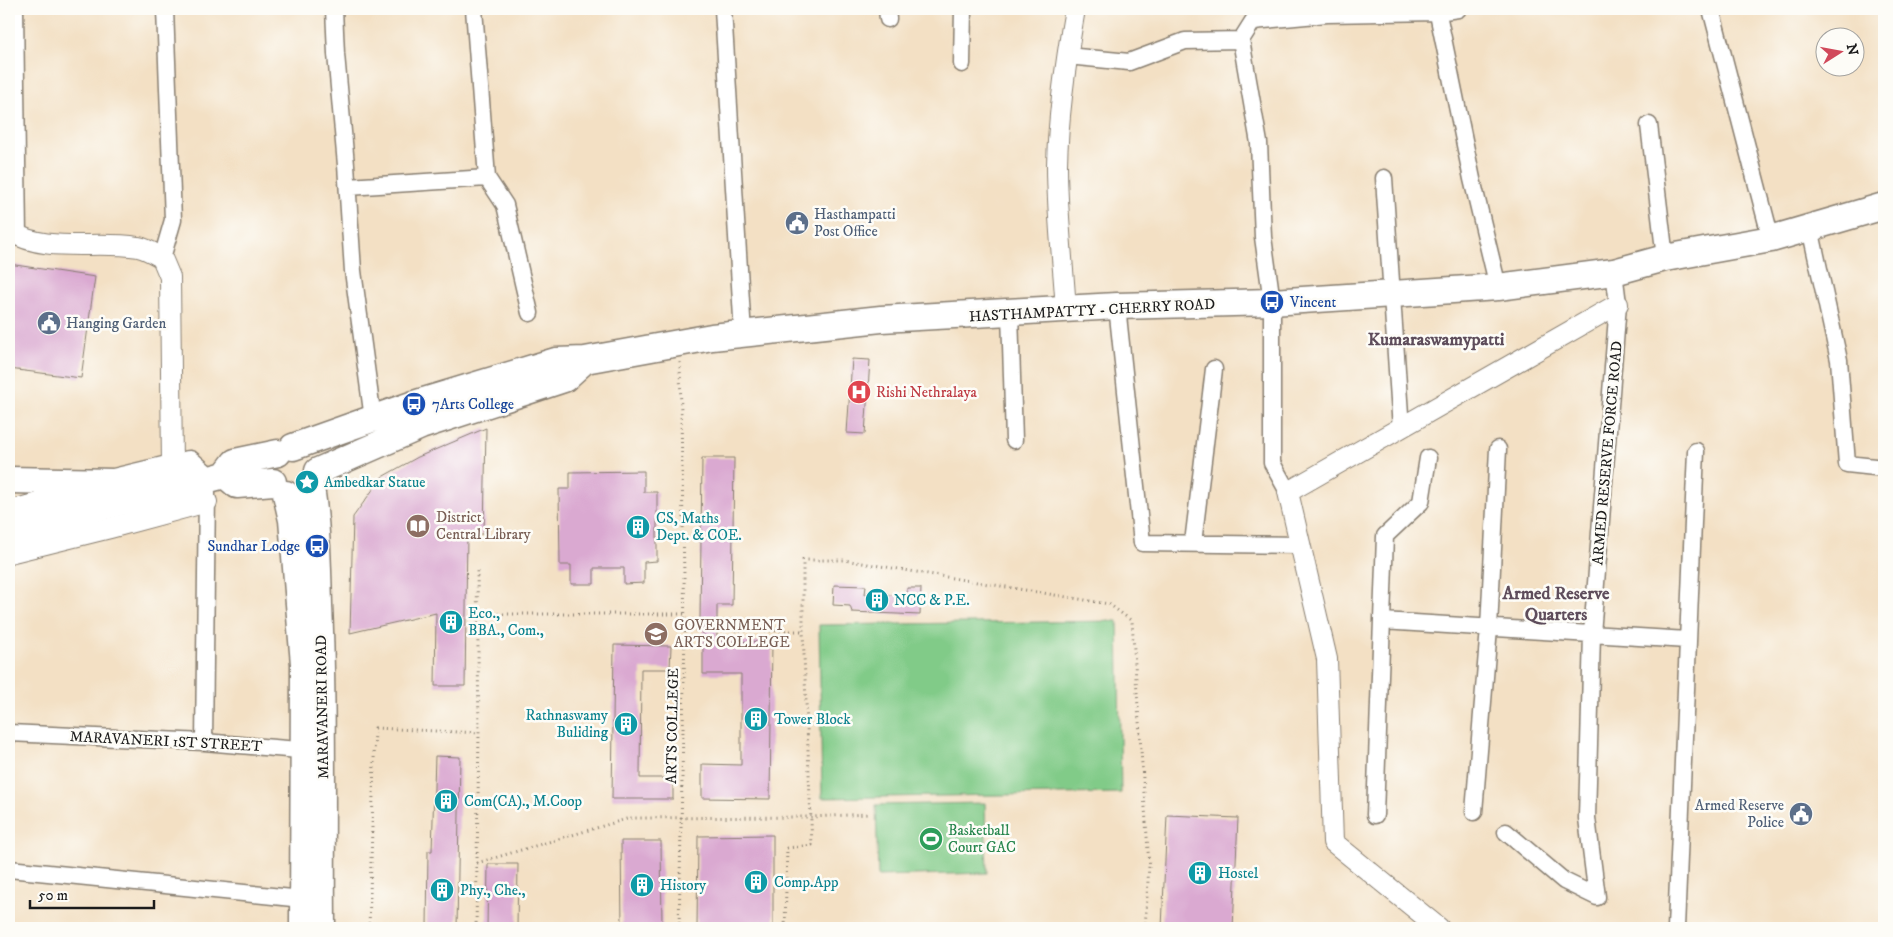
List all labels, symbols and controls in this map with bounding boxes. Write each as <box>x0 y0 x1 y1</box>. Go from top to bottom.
north arrow <box>1816 28 1866 78</box>
text: N <box>1842 42 1862 58</box>
place label: Hasthampatti Post Office <box>814 205 896 241</box>
public building icon: Hasthampatti Post Office <box>784 210 810 236</box>
bus stop icon: Vincent <box>1259 289 1285 315</box>
place label: Vincent <box>1289 293 1336 312</box>
street label: HASTHAMPATTY - CHERRY ROAD <box>968 295 1216 326</box>
public building icon: Hanging Garden <box>36 310 62 336</box>
place label: Hanging Garden <box>66 314 166 333</box>
district label: Kumaraswamypatti <box>1368 329 1505 351</box>
street label: ARMED RESERVE FORCE ROAD <box>1588 340 1627 566</box>
hospital icon: Rishi Nethralaya <box>846 379 872 405</box>
place label: Rishi Nethralaya <box>876 383 978 402</box>
bus stop icon: 7Arts College <box>401 391 427 417</box>
place label: 7Arts College <box>432 395 514 414</box>
place icon: Ambedkar Statue <box>294 469 320 495</box>
place label: Ambedkar Statue <box>324 473 425 492</box>
place label: District Central Library <box>436 508 532 544</box>
place label: CS, Maths Dept. & COE. <box>656 509 742 545</box>
library icon: District Central Library <box>405 513 431 539</box>
building icon: CS, Maths Dept. & COE. <box>625 514 651 540</box>
bus stop icon: Sundhar Lodge <box>304 533 330 559</box>
place label: Sundhar Lodge <box>207 537 300 556</box>
district label: Armed Reserve Quarters <box>1502 583 1610 626</box>
building icon: NCC & P.E. <box>864 587 890 613</box>
place label: NCC & P.E. <box>894 591 970 610</box>
place label: Eco., BBA., Com., <box>468 604 544 640</box>
building icon: Eco., BBA., Com., <box>438 609 464 635</box>
place label: GOVERNMENT ARTS COLLEGE <box>674 616 790 652</box>
school or university icon: GOVERNMENT ARTS COLLEGE <box>643 621 669 647</box>
street label: MARAVANERI ROAD <box>312 635 333 779</box>
street label: ARTS COLLEGE <box>662 668 683 784</box>
place label: Rathnaswamy Buliding <box>526 706 609 742</box>
building icon: Tower Block <box>743 706 769 732</box>
place label: Tower Block <box>774 710 851 729</box>
building icon: Rathnaswamy Buliding <box>613 711 639 737</box>
street label: MARAVANERI 1ST STREET <box>69 727 263 756</box>
building icon: Com(CA)., M.Coop <box>433 788 459 814</box>
place label: Com(CA)., M.Coop <box>464 792 583 811</box>
place label: Armed Reserve Police <box>1695 796 1784 832</box>
public building icon: Armed Reserve Police <box>1788 801 1814 827</box>
place label: Basketball Court GAC <box>948 821 1016 857</box>
sports icon: Basketball Court GAC <box>918 826 944 852</box>
building icon: Hostel <box>1187 860 1213 886</box>
place label: Hostel <box>1218 864 1259 883</box>
building icon: Comp.App <box>743 869 769 895</box>
building icon: History <box>629 872 655 898</box>
place label: Comp.App <box>774 873 839 892</box>
place label: History <box>660 876 707 895</box>
scale bar <box>30 877 154 909</box>
building icon: Phy., Che., <box>429 877 455 903</box>
place label: Phy., Che., <box>460 881 526 900</box>
text: 50 m <box>38 886 68 905</box>

